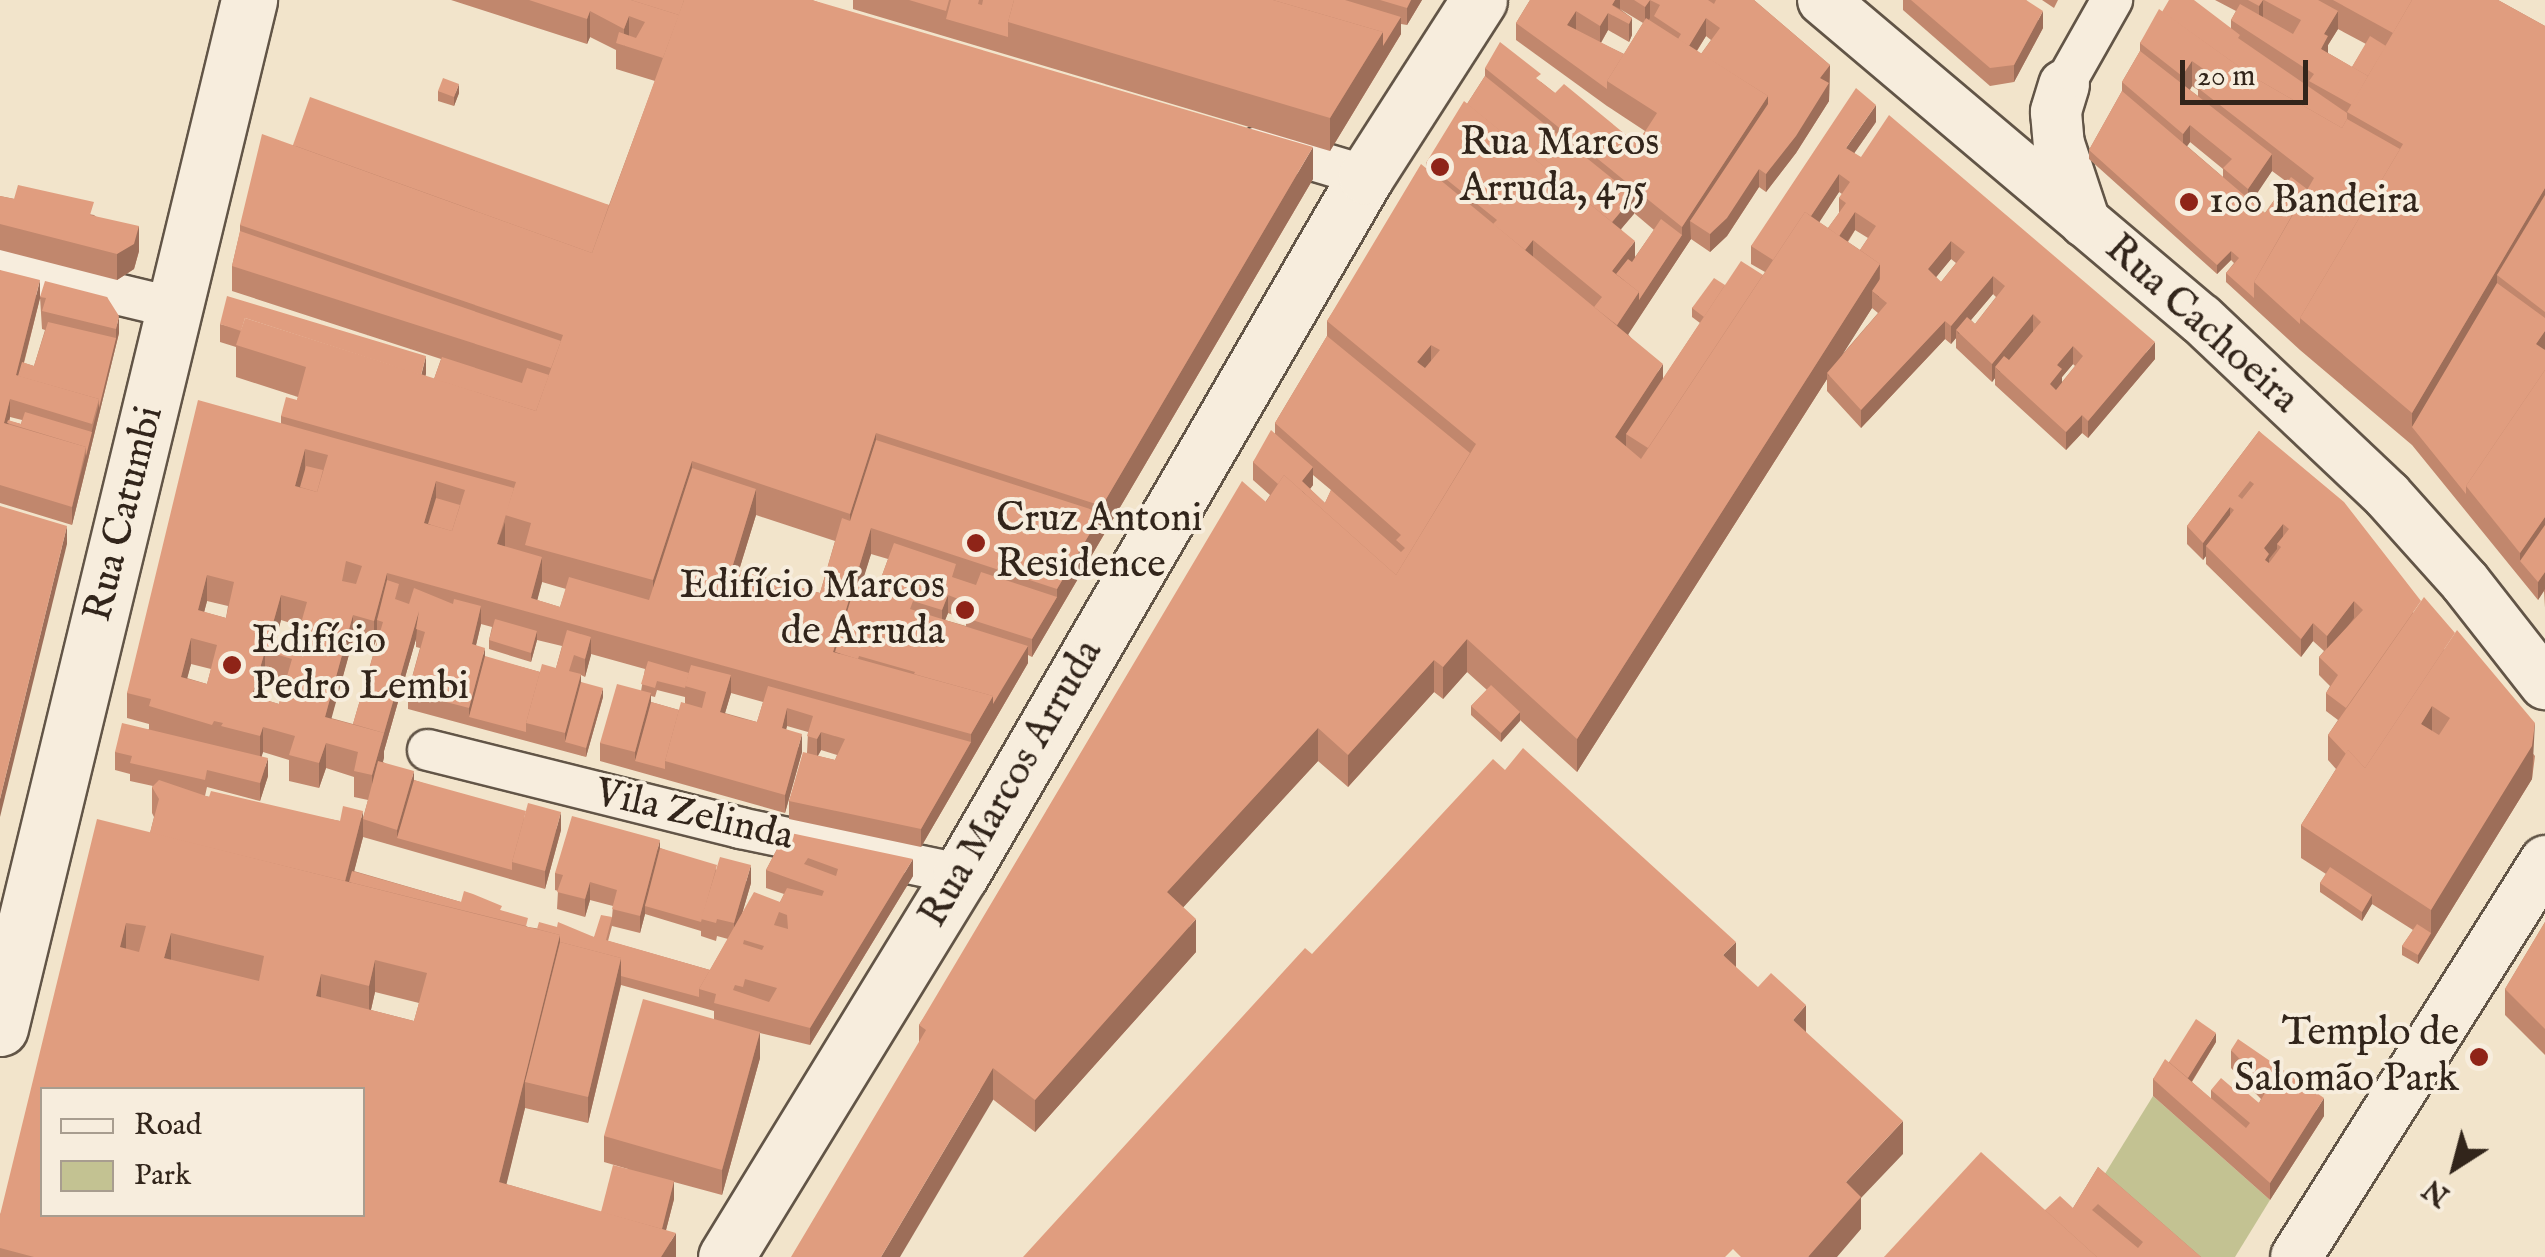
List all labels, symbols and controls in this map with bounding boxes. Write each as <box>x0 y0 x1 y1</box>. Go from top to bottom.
scale bar <box>2185 40 2312 102</box>
text: 20 m <box>2197 58 2256 96</box>
place label: Rua Marcos Arruda, 475 <box>1460 120 1659 214</box>
marker: Rua Marcos Arruda, 475 <box>1429 156 1451 178</box>
place label: 100 Bandeira <box>2209 178 2419 226</box>
marker: 100 Bandeira <box>2178 191 2200 213</box>
street label: Rua Cachoeira <box>2094 226 2308 424</box>
street label: Rua Catumbi <box>75 401 175 627</box>
place label: Cruz Antoni Residence <box>996 496 1202 590</box>
marker: Cruz Antoni Residence <box>965 532 987 554</box>
place label: Edifício Marcos de Arruda <box>680 563 945 657</box>
marker: Edifício Marcos de Arruda <box>954 599 976 621</box>
place label: Edifício Pedro Lembi <box>252 618 469 712</box>
street label: Rua Marcos Arruda <box>910 632 1114 936</box>
marker: Edifício Pedro Lembi <box>221 654 243 676</box>
street label: Vila Zelinda <box>590 770 798 862</box>
place label: Templo de Salomão Park <box>2234 1010 2459 1104</box>
marker: Templo de Salomão Park <box>2468 1046 2490 1068</box>
legend <box>40 1087 365 1217</box>
text: Road <box>134 1107 202 1145</box>
north arrow <box>2405 1117 2505 1217</box>
text: Park <box>134 1157 191 1195</box>
text: N <box>2417 1170 2457 1213</box>

